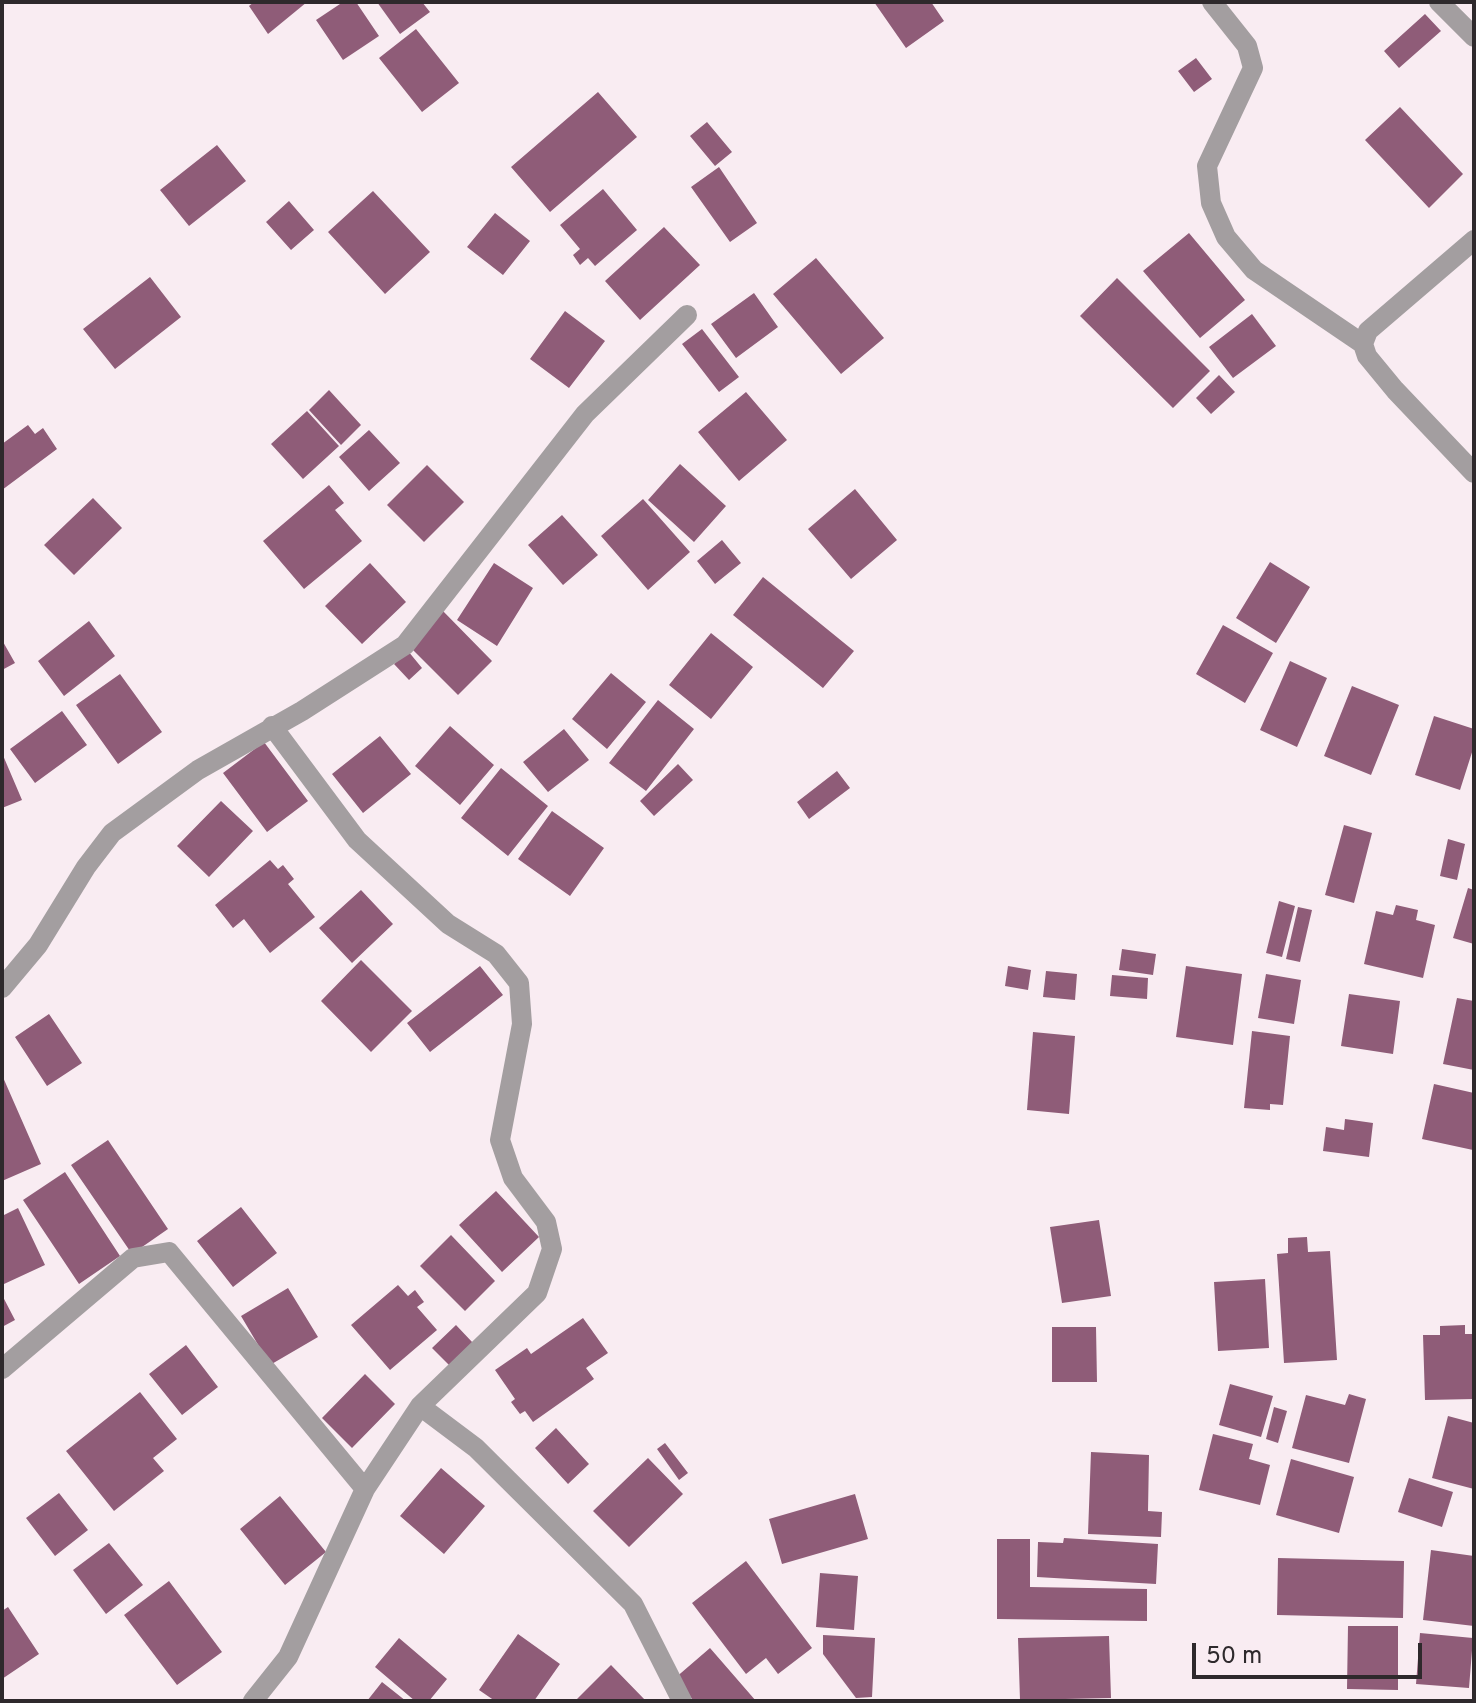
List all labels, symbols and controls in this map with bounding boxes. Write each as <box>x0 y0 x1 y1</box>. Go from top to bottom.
scale bar <box>1196 1627 1426 1677</box>
text: 50 m <box>1206 1642 1262 1672</box>

